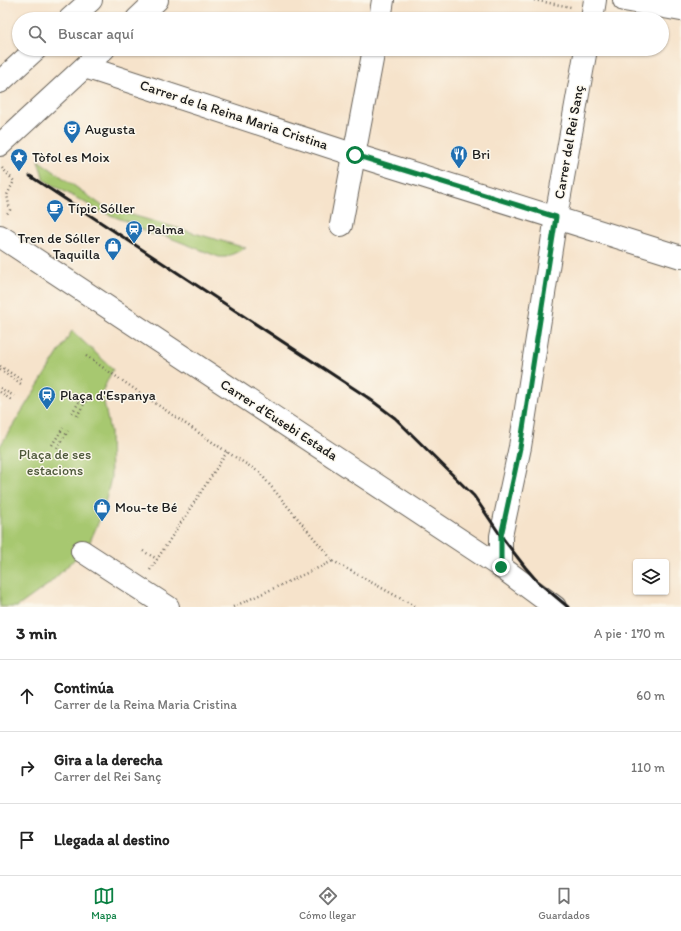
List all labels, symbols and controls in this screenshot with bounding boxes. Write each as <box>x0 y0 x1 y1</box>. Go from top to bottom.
search box <box>12 12 669 56</box>
icon: search <box>26 23 48 45</box>
text: Buscar aquí <box>58 25 134 43</box>
street label: Carrer de la Reina Maria Cristina <box>138 76 331 154</box>
street label: Carrer del Rei Sanç <box>551 83 587 200</box>
theatre icon: Augusta <box>62 119 82 144</box>
place label: Augusta <box>85 121 136 138</box>
restaurant icon: Bri <box>449 144 469 169</box>
route start <box>346 146 364 164</box>
place label: Bri <box>472 146 490 163</box>
place icon: Tòfol es Moix <box>9 147 29 172</box>
place label: Tòfol es Moix <box>32 149 110 166</box>
cafe icon: Típic Sóller <box>45 198 65 223</box>
place label: Típic Sóller <box>68 200 136 217</box>
station icon: Palma <box>124 219 144 244</box>
place label: Palma <box>147 221 184 238</box>
place label: Tren de Sóller Taquilla <box>18 230 101 263</box>
shop icon: Tren de Sóller Taquilla <box>103 236 123 261</box>
street label: Carrer d'Eusebi Estada <box>217 376 342 465</box>
station icon: Plaça d'Espanya <box>37 385 57 410</box>
place label: Plaça d'Espanya <box>60 387 156 404</box>
park label: Plaça de ses estacions <box>19 446 91 479</box>
shop icon: Mou-te Bé <box>92 497 112 522</box>
place label: Mou-te Bé <box>115 499 178 516</box>
route end <box>492 558 510 576</box>
map controls <box>633 559 669 595</box>
button: layers <box>633 559 669 595</box>
text: 3 min <box>16 623 57 643</box>
text: A pie · 170 m <box>594 626 665 641</box>
text: Continúa <box>54 679 114 697</box>
icon: ahead <box>16 685 38 707</box>
text: 60 m <box>636 688 665 703</box>
text: Carrer de la Reina Maria Cristina <box>54 697 237 712</box>
text: Gira a la derecha <box>54 751 163 769</box>
icon: right <box>16 757 38 779</box>
text: 110 m <box>631 760 665 775</box>
text: Carrer del Rei Sanç <box>54 769 161 784</box>
icon: arrive <box>16 829 38 851</box>
text: Llegada al destino <box>54 831 170 849</box>
tab: Mapa <box>91 885 117 922</box>
tab: Cómo llegar <box>299 885 356 922</box>
tab: Guardados <box>538 885 590 922</box>

